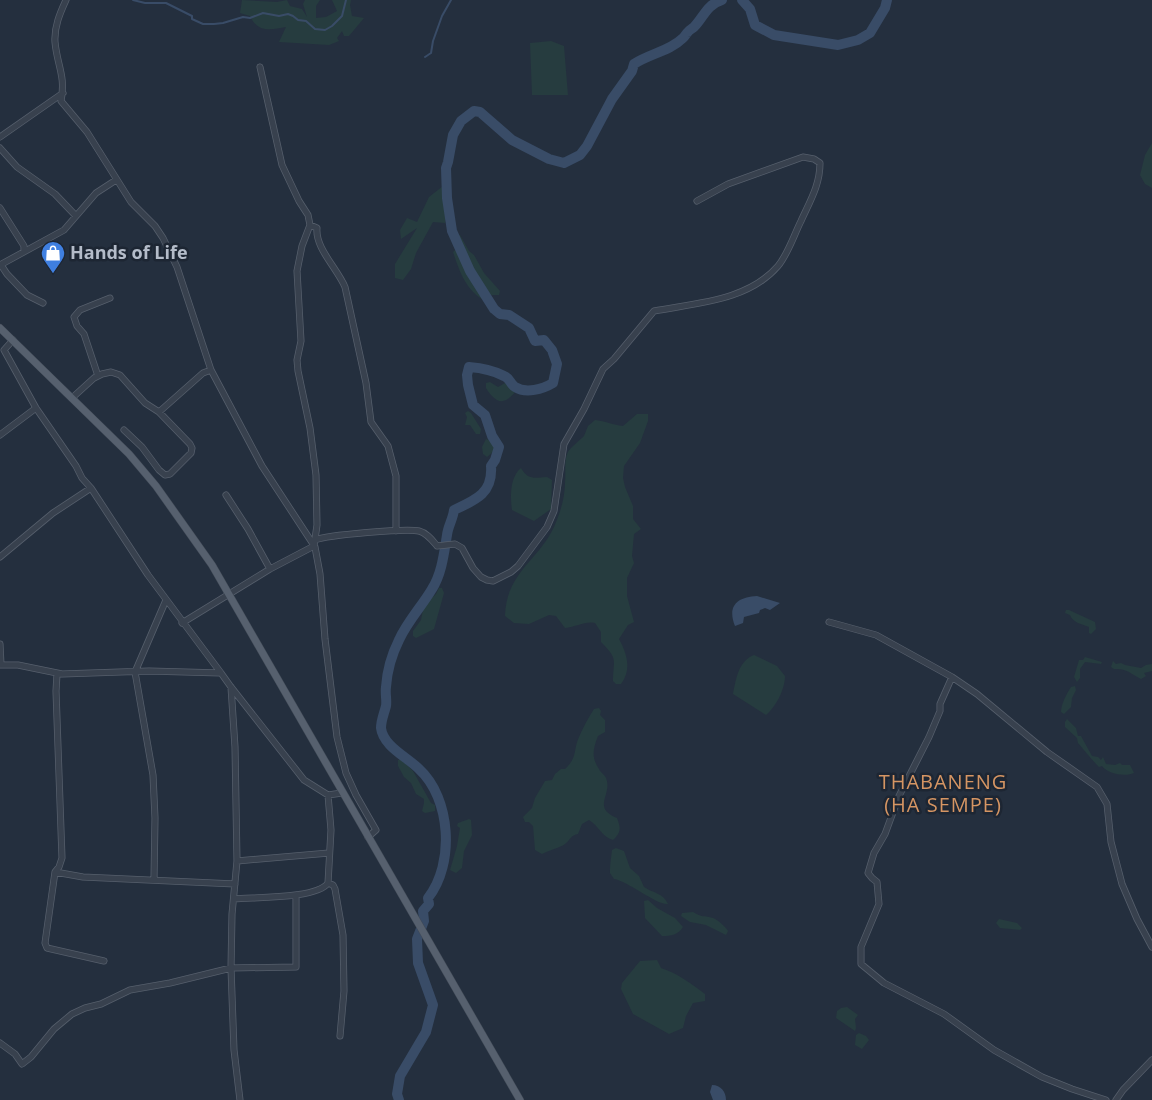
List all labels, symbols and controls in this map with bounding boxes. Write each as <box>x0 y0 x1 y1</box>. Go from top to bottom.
shop icon: Hands of Life <box>40 240 66 274</box>
place label: Hands of Life <box>70 240 188 264</box>
district label: THABANENG (HA SEMPE) <box>879 768 1007 818</box>

